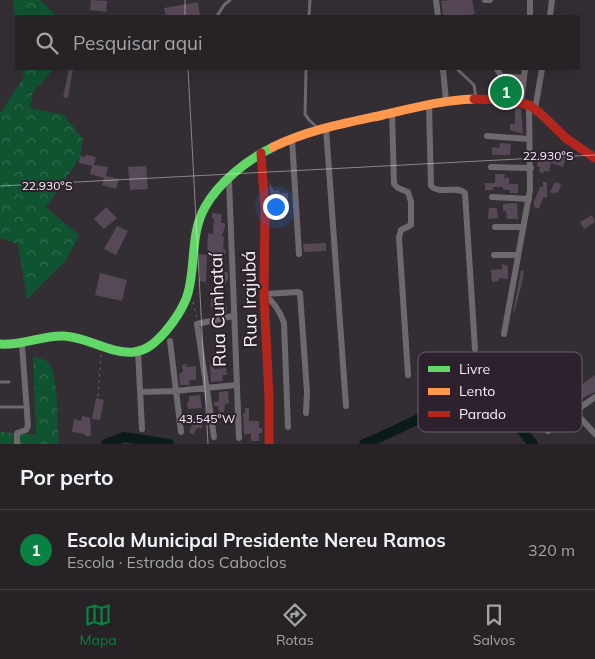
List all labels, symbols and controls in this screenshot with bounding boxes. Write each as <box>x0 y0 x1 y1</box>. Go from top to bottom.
search box <box>15 15 580 70</box>
icon: search <box>33 29 61 57</box>
text: Pesquisar aqui <box>73 31 203 55</box>
pin: 1 <box>490 73 522 111</box>
text: 22.930°S <box>523 148 573 163</box>
text: 22.930°S <box>22 178 72 193</box>
your location <box>263 194 289 220</box>
street label: Rua Cunhataí <box>204 251 231 367</box>
street label: Rua Irajubá <box>237 251 262 347</box>
legend <box>418 352 582 432</box>
text: Livre <box>459 360 490 378</box>
text: Lento <box>459 382 495 400</box>
text: Parado <box>459 405 506 423</box>
text: 43.545°W <box>179 411 235 426</box>
text: Por perto <box>20 464 114 490</box>
text: Escola Municipal Presidente Nereu Ramos <box>67 528 446 552</box>
text: 1 <box>31 540 41 560</box>
text: 320 m <box>528 540 575 560</box>
text: Escola · Estrada dos Caboclos <box>67 552 287 572</box>
tab: Mapa <box>80 601 117 649</box>
tab: Rotas <box>276 601 314 649</box>
tab: Salvos <box>473 601 515 649</box>

